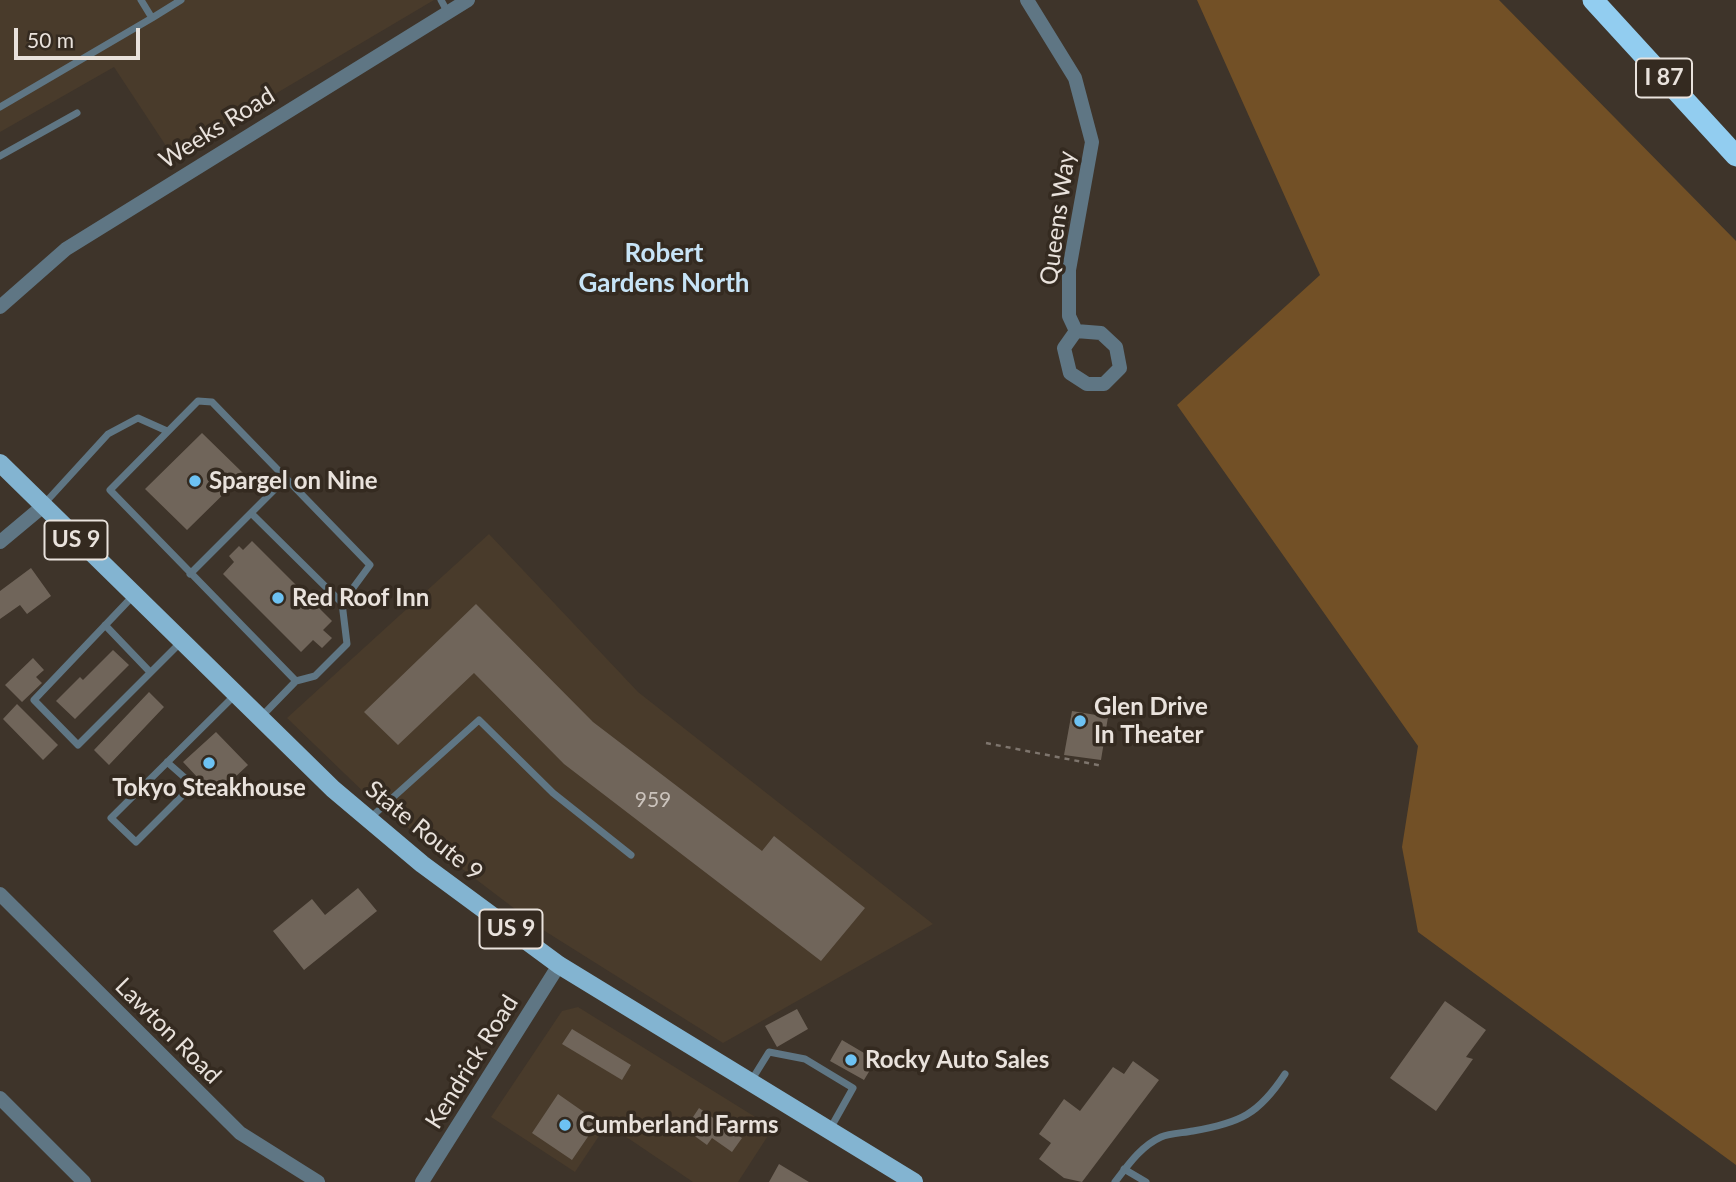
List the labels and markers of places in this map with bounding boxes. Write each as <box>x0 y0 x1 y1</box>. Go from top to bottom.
place label: Spargel on Nine <box>209 467 378 495</box>
marker: Spargel on Nine <box>187 473 203 489</box>
place label: Red Roof Inn <box>292 584 429 612</box>
marker: Red Roof Inn <box>270 590 286 606</box>
place label: Glen Drive In Theater <box>1094 693 1208 749</box>
marker: Glen Drive In Theater <box>1072 713 1088 729</box>
marker: Tokyo Steakhouse <box>201 755 217 771</box>
place label: Tokyo Steakhouse <box>112 774 306 802</box>
place label: Rocky Auto Sales <box>865 1046 1049 1074</box>
marker: Rocky Auto Sales <box>843 1052 859 1068</box>
place label: Cumberland Farms <box>579 1111 779 1139</box>
marker: Cumberland Farms <box>557 1117 573 1133</box>

